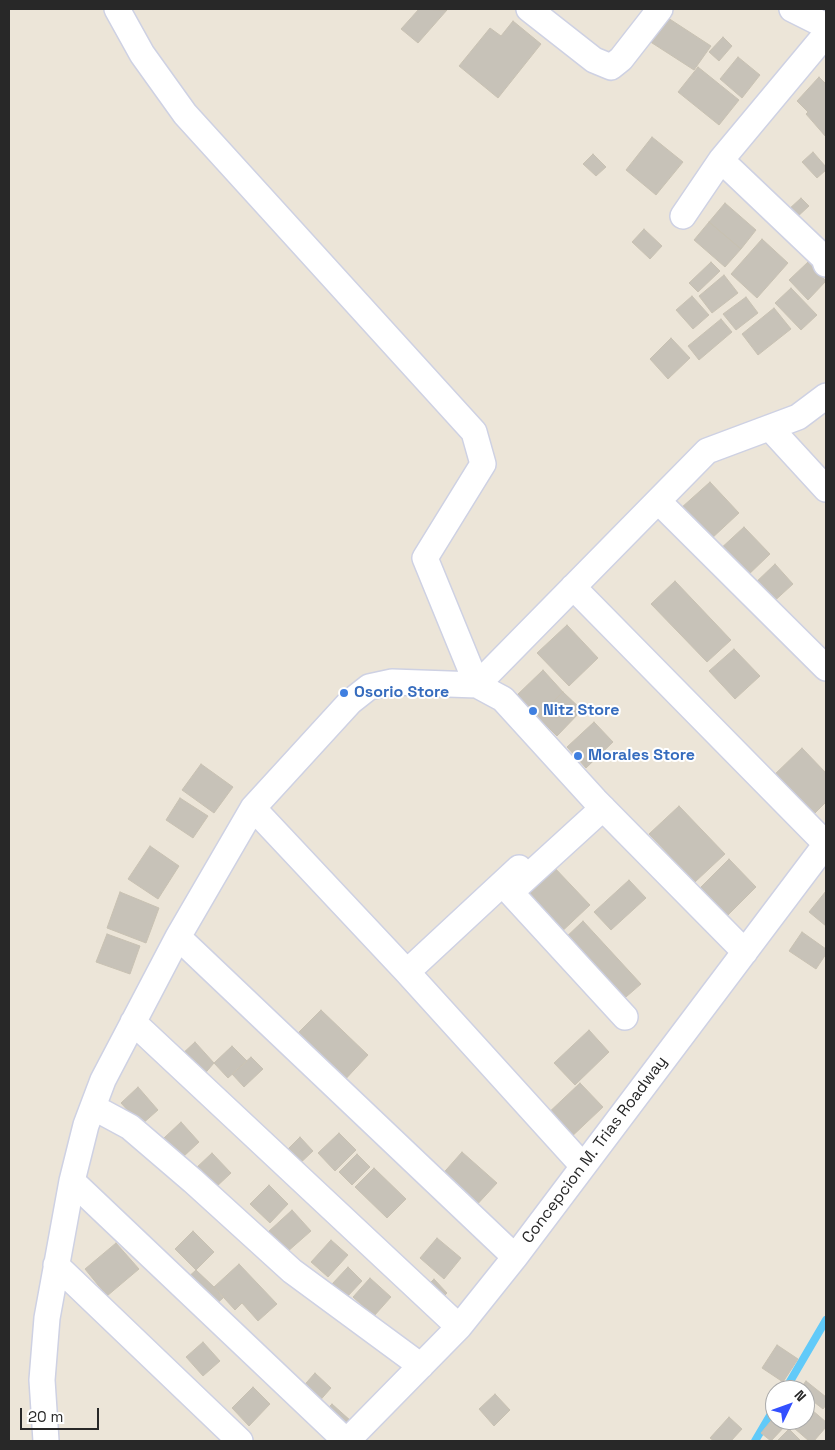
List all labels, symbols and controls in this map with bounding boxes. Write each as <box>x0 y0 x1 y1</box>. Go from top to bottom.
place label: Osorio Store <box>354 683 449 703</box>
marker: Osorio Store <box>338 687 350 699</box>
place label: Nitz Store <box>543 701 619 721</box>
marker: Nitz Store <box>527 705 539 717</box>
place label: Morales Store <box>588 746 695 766</box>
marker: Morales Store <box>572 750 584 762</box>
street label: Concepcion M. Trias Roadway <box>518 1053 672 1247</box>
north arrow <box>765 1380 815 1430</box>
text: N <box>791 1386 810 1405</box>
scale bar <box>22 1398 101 1430</box>
text: 20 m <box>28 1407 63 1426</box>

